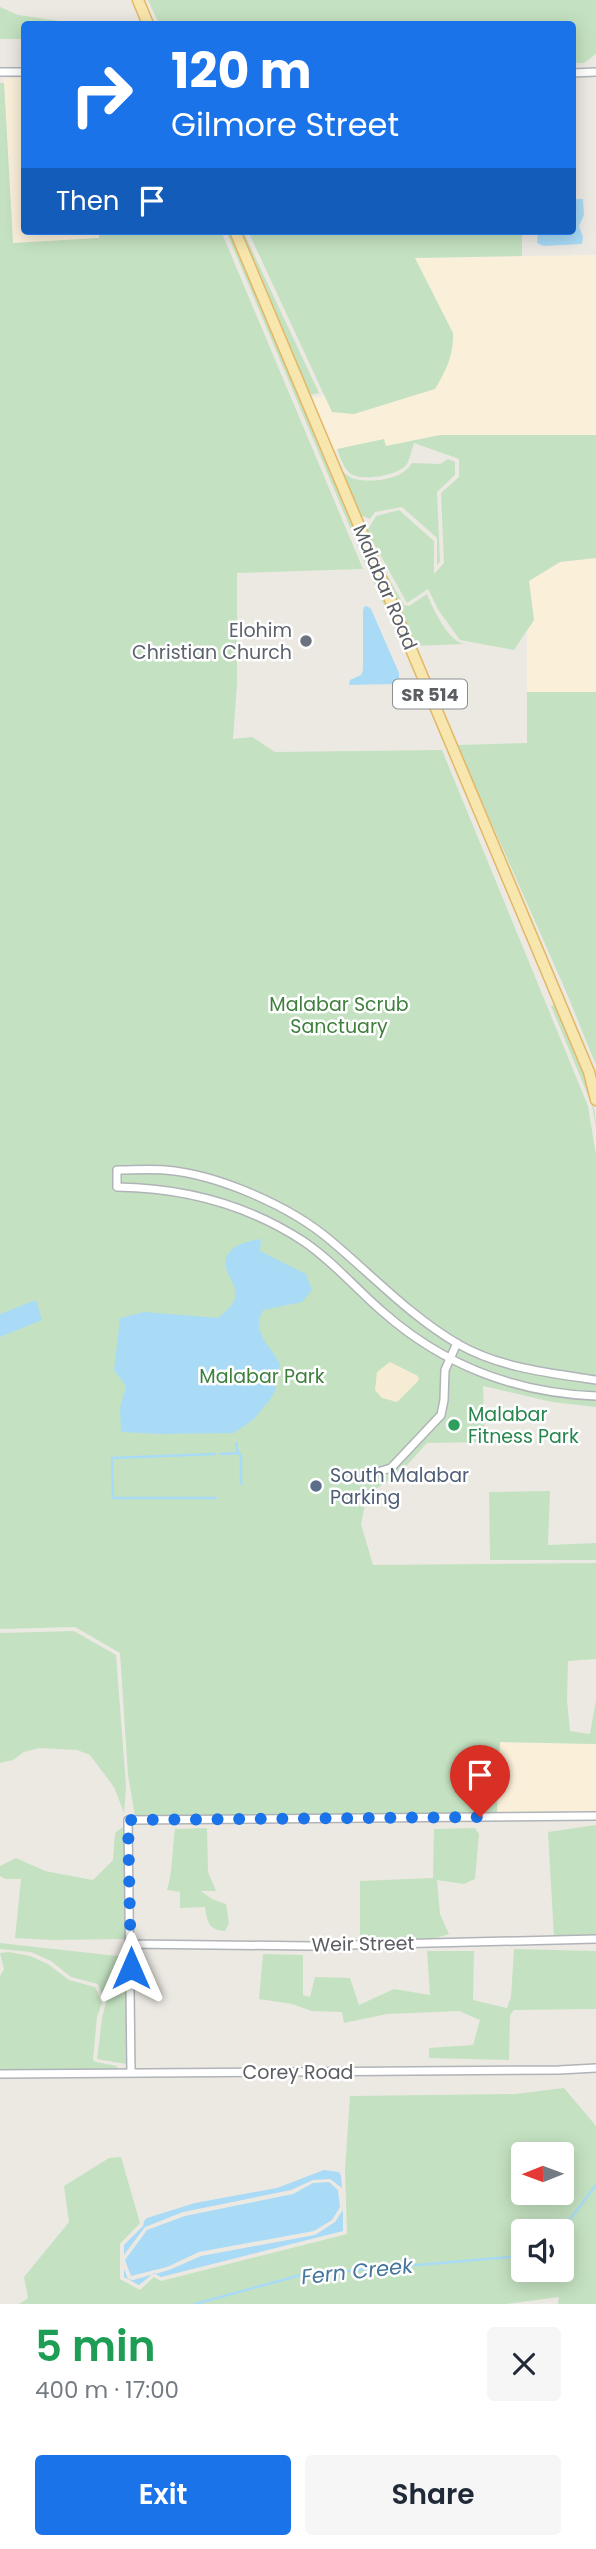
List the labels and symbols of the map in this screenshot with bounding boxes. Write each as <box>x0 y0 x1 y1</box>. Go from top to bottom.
street label: Malabar Road <box>346 520 424 654</box>
place label: Elohim Christian Church <box>132 617 292 666</box>
marker: Elohim Christian Church <box>298 633 314 649</box>
road number: SR 514 <box>393 680 467 708</box>
park label: Malabar Scrub Sanctuary <box>269 991 409 1040</box>
park label: Malabar Park <box>199 1363 325 1390</box>
place label: Malabar Fitness Park <box>468 1401 579 1450</box>
marker: Malabar Fitness Park <box>446 1417 462 1433</box>
place label: South Malabar Parking <box>330 1462 469 1511</box>
marker: South Malabar Parking <box>308 1478 324 1494</box>
pin <box>450 1745 510 1817</box>
street label: Weir Street <box>311 1930 415 1958</box>
position arrow <box>94 1931 168 2005</box>
street label: Corey Road <box>243 2059 353 2086</box>
north arrow <box>511 2142 574 2205</box>
water label: Fern Creek <box>300 2251 415 2291</box>

